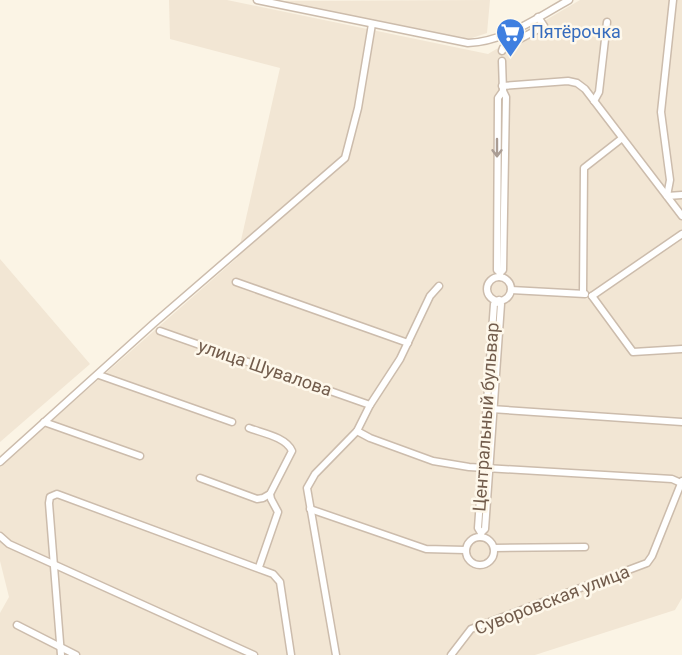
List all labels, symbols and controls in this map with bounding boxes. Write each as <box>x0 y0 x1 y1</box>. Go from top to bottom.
supermarket icon: Пятёрочка <box>494 16 526 58</box>
place label: Пятёрочка <box>531 21 621 42</box>
one-way arrow <box>491 138 503 158</box>
street label: Центральный бульвар <box>468 322 503 512</box>
street label: улица Шувалова <box>195 335 335 400</box>
street label: Суворовская улица <box>471 560 632 639</box>

